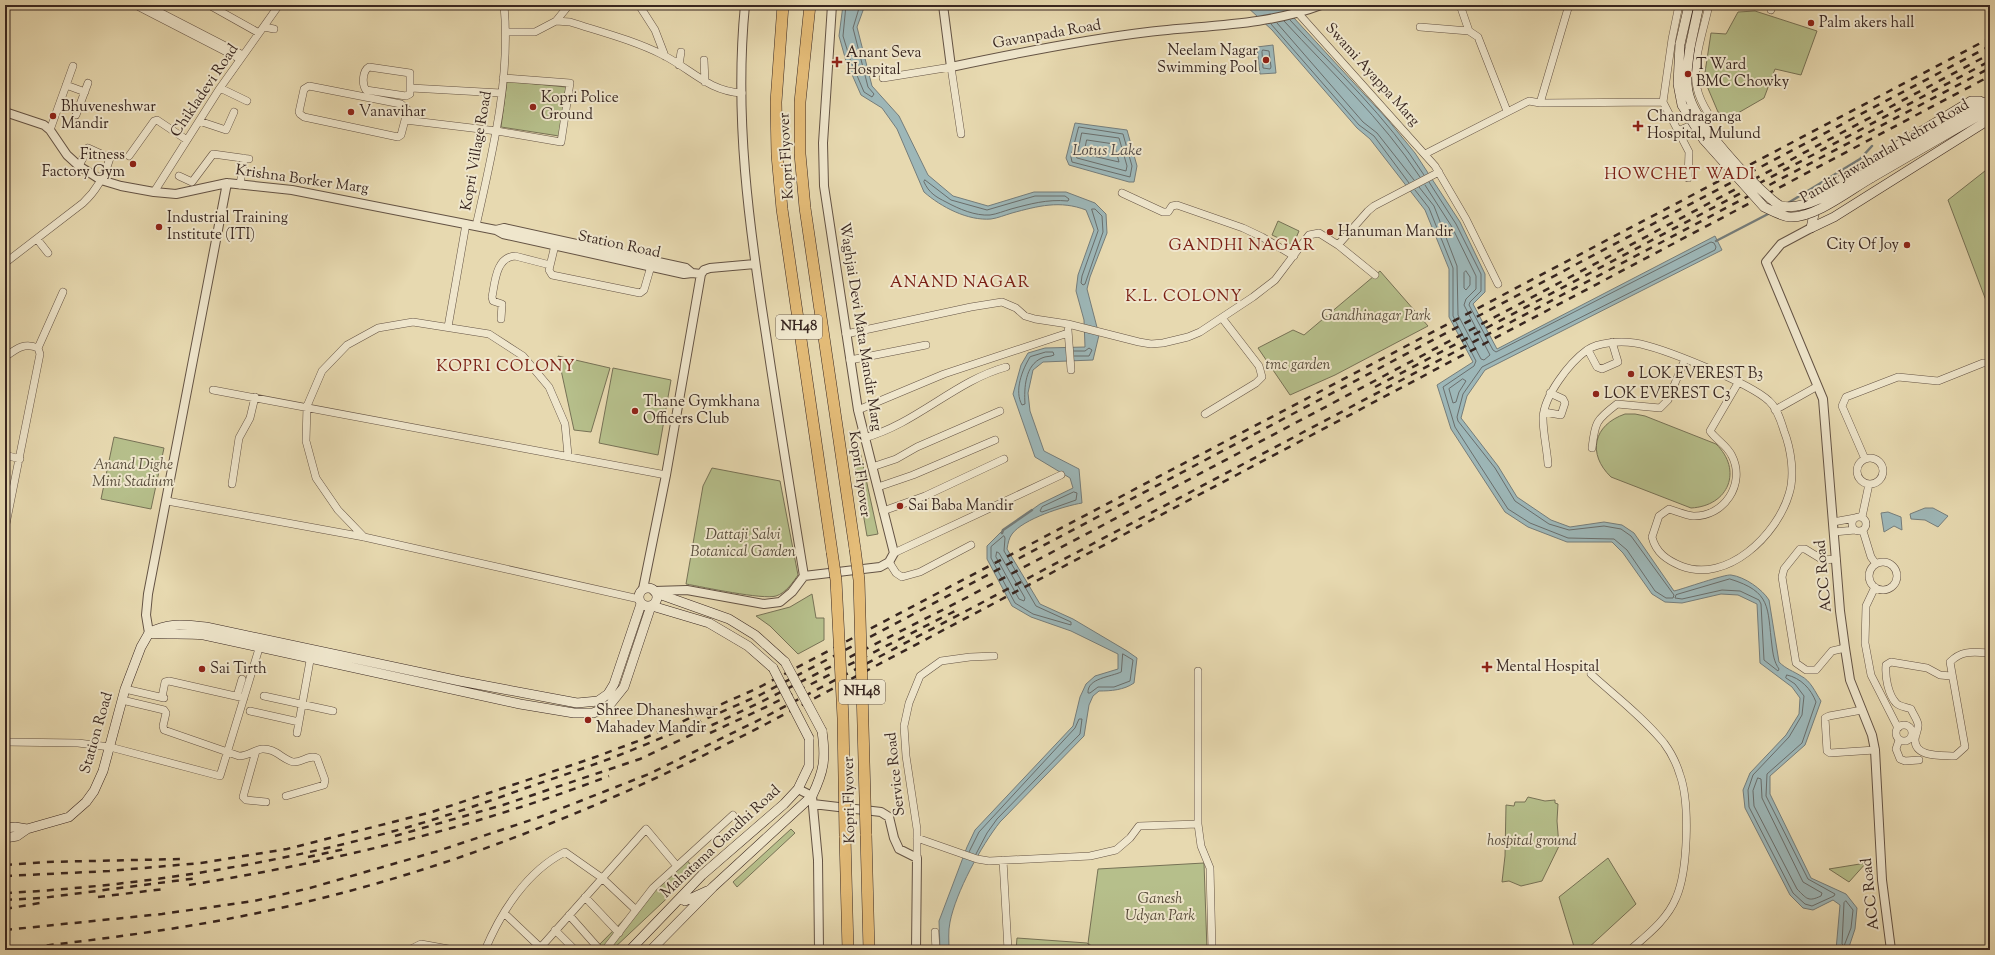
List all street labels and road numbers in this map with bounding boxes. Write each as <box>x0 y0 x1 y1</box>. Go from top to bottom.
street label: Gavanpada Road <box>991 15 1103 55</box>
street label: Swami Ayappa Marg <box>1320 19 1424 131</box>
street label: Chikladevi Road <box>166 40 244 142</box>
street label: Kopri Village Road <box>456 89 498 213</box>
street label: Pandit Jawaharlal Nehru Road <box>1797 95 1974 209</box>
street label: Kopri Flyover <box>774 112 800 200</box>
street label: Krishna Borker Marg <box>234 160 370 200</box>
street label: Waghjai Devi Mata Mandir Marg <box>833 221 887 433</box>
street label: Station Road <box>576 226 663 264</box>
road number: NH48 <box>776 315 822 339</box>
street label: Kopri Flyover <box>843 429 876 519</box>
street label: ACC Road <box>1810 538 1838 613</box>
road number: NH48 <box>839 680 885 704</box>
street label: Station Road <box>75 689 119 776</box>
street label: Service Road <box>881 730 911 817</box>
street label: Kopri Flyover <box>839 756 861 844</box>
street label: Mahatama Gandhi Road <box>656 780 786 903</box>
street label: ACC Road <box>1857 856 1885 931</box>

